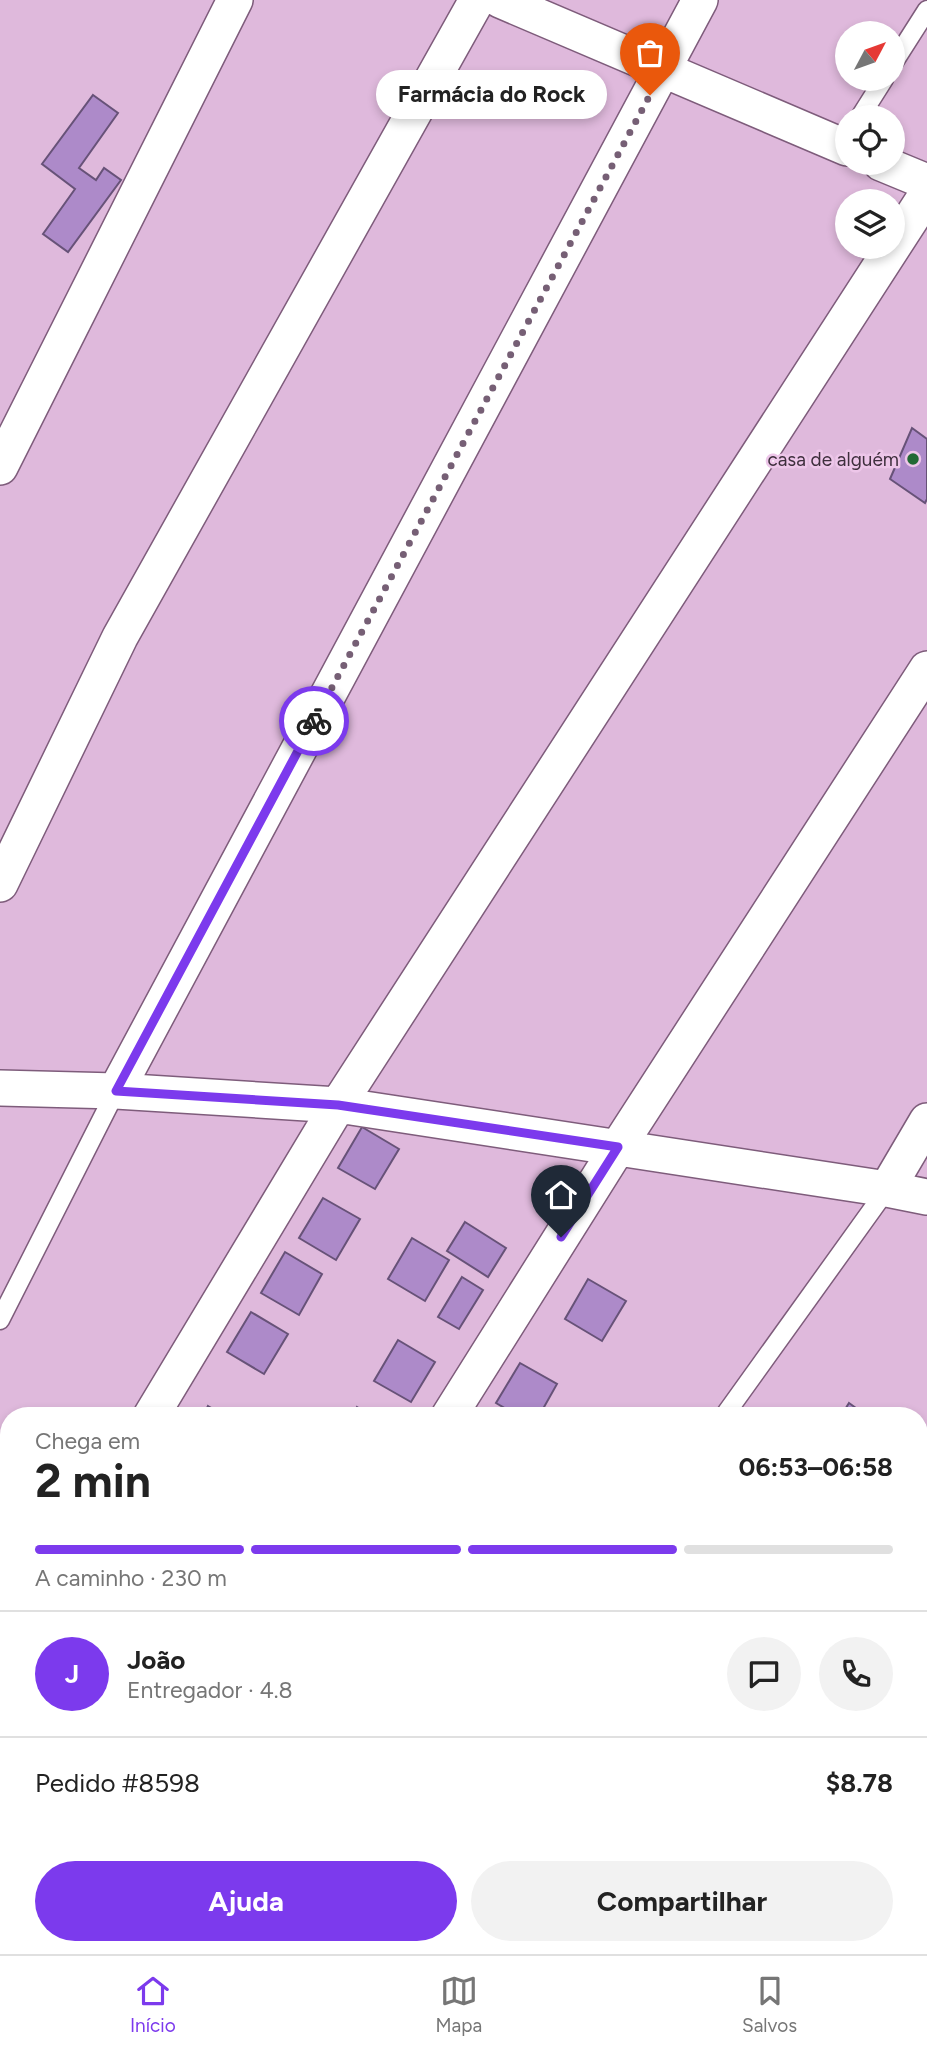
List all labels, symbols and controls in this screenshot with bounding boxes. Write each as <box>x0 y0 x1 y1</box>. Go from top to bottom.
north arrow <box>835 21 905 91</box>
map controls <box>835 21 905 259</box>
pin <box>620 23 680 95</box>
icon: bag <box>631 34 669 72</box>
callout: Farmácia do Rock <box>377 70 608 119</box>
text: Farmácia do Rock <box>398 80 585 108</box>
button: locate <box>835 105 905 175</box>
button: layers <box>835 189 905 259</box>
place label: casa de alguém <box>767 448 899 471</box>
marker: casa de alguém <box>905 451 921 467</box>
courier <box>279 686 349 756</box>
icon: bike <box>295 702 333 740</box>
pin <box>531 1165 591 1237</box>
icon: home <box>542 1176 580 1214</box>
text: Chega em <box>35 1427 140 1455</box>
text: 06:53–06:58 <box>739 1451 893 1483</box>
text: 2 min <box>35 1453 151 1509</box>
text: A caminho · 230 m <box>35 1564 227 1592</box>
button: chat <box>727 1637 801 1711</box>
button: phone <box>819 1637 893 1711</box>
text: João <box>127 1644 185 1676</box>
text: J <box>65 1658 79 1690</box>
text: Entregador · 4.8 <box>127 1676 293 1704</box>
text: Pedido #8598 <box>35 1767 200 1799</box>
text: $8.78 <box>826 1767 893 1799</box>
button: Ajuda <box>35 1861 457 1941</box>
button: Compartilhar <box>471 1861 893 1941</box>
tab: Início <box>130 1972 176 2037</box>
tab: Mapa <box>436 1972 482 2037</box>
tab: Salvos <box>742 1972 797 2037</box>

